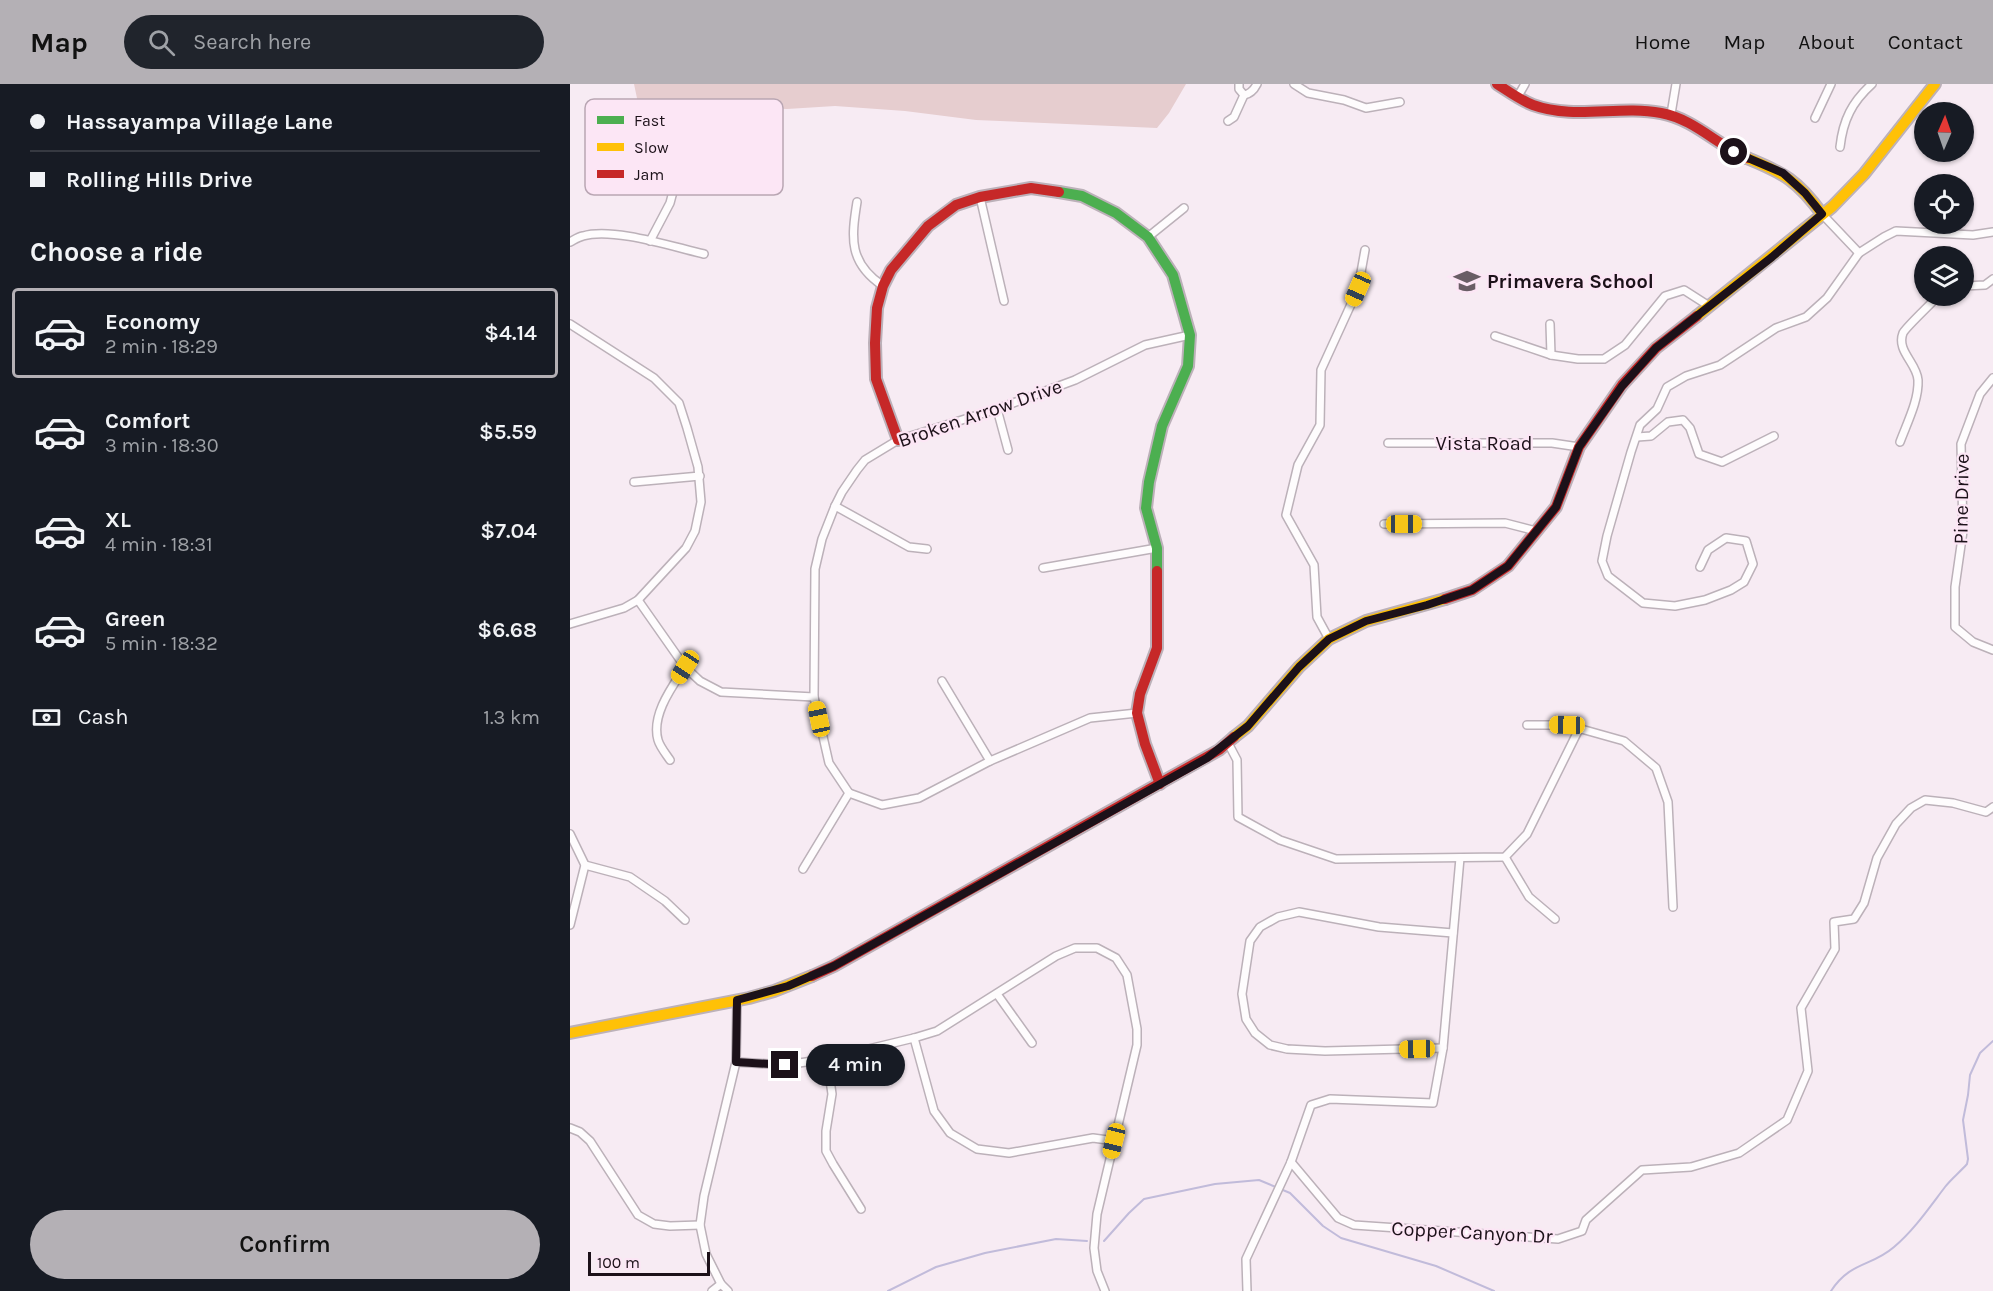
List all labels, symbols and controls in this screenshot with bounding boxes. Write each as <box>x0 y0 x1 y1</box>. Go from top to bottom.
search box <box>124 15 544 69</box>
text: Map <box>30 26 88 59</box>
icon: search <box>145 26 178 59</box>
text: Search here <box>193 29 311 55</box>
text: Home <box>1635 30 1691 54</box>
text: Map <box>1724 30 1765 54</box>
text: About <box>1798 30 1855 54</box>
text: Contact <box>1888 30 1963 54</box>
legend <box>585 99 783 195</box>
north arrow <box>1914 102 1974 162</box>
map controls <box>1914 102 1974 306</box>
text: Hassayampa Village Lane <box>66 109 333 135</box>
text: Fast <box>634 111 665 130</box>
text: Slow <box>634 138 669 157</box>
route start <box>1720 138 1747 165</box>
text: Jam <box>634 165 664 184</box>
text: Rolling Hills Drive <box>66 167 253 193</box>
button: locate <box>1914 174 1974 234</box>
text: Choose a ride <box>30 236 203 268</box>
button: layers <box>1914 246 1974 306</box>
school or university icon: Primavera School <box>1452 266 1482 296</box>
car <box>1342 269 1374 309</box>
place label: Primavera School <box>1487 270 1654 293</box>
icon: car <box>33 306 87 360</box>
text: Economy <box>105 309 200 335</box>
text: $4.14 <box>484 320 537 346</box>
text: 2 min · 18:29 <box>105 335 218 358</box>
street label: Broken Arrow Drive <box>895 375 1065 452</box>
icon: car <box>33 405 87 459</box>
text: Comfort <box>105 408 190 434</box>
text: $5.59 <box>479 419 537 445</box>
street label: Vista Road <box>1435 432 1533 455</box>
text: 3 min · 18:30 <box>105 434 219 457</box>
street label: Pine Drive <box>1949 453 1974 545</box>
icon: car <box>33 504 87 558</box>
text: XL <box>105 507 131 533</box>
car <box>1386 515 1422 533</box>
text: $7.04 <box>480 518 537 544</box>
text: 4 min · 18:31 <box>105 533 213 556</box>
icon: car <box>33 603 87 657</box>
text: Green <box>105 606 166 632</box>
text: $6.68 <box>477 617 537 643</box>
text: 5 min · 18:32 <box>105 632 218 655</box>
car <box>668 647 702 687</box>
car <box>806 700 832 738</box>
icon: cash <box>30 701 63 734</box>
text: Cash <box>78 704 128 730</box>
text: 1.3 km <box>483 706 540 729</box>
car <box>1549 716 1585 734</box>
car <box>1399 1040 1435 1058</box>
callout: 4 min <box>806 1044 905 1086</box>
route end <box>771 1051 798 1078</box>
text: 4 min <box>828 1053 883 1076</box>
car <box>1101 1121 1127 1161</box>
button: Confirm <box>30 1210 540 1279</box>
street label: Copper Canyon Dr <box>1391 1217 1554 1248</box>
scale bar <box>588 1249 710 1276</box>
text: 100 m <box>597 1253 640 1272</box>

